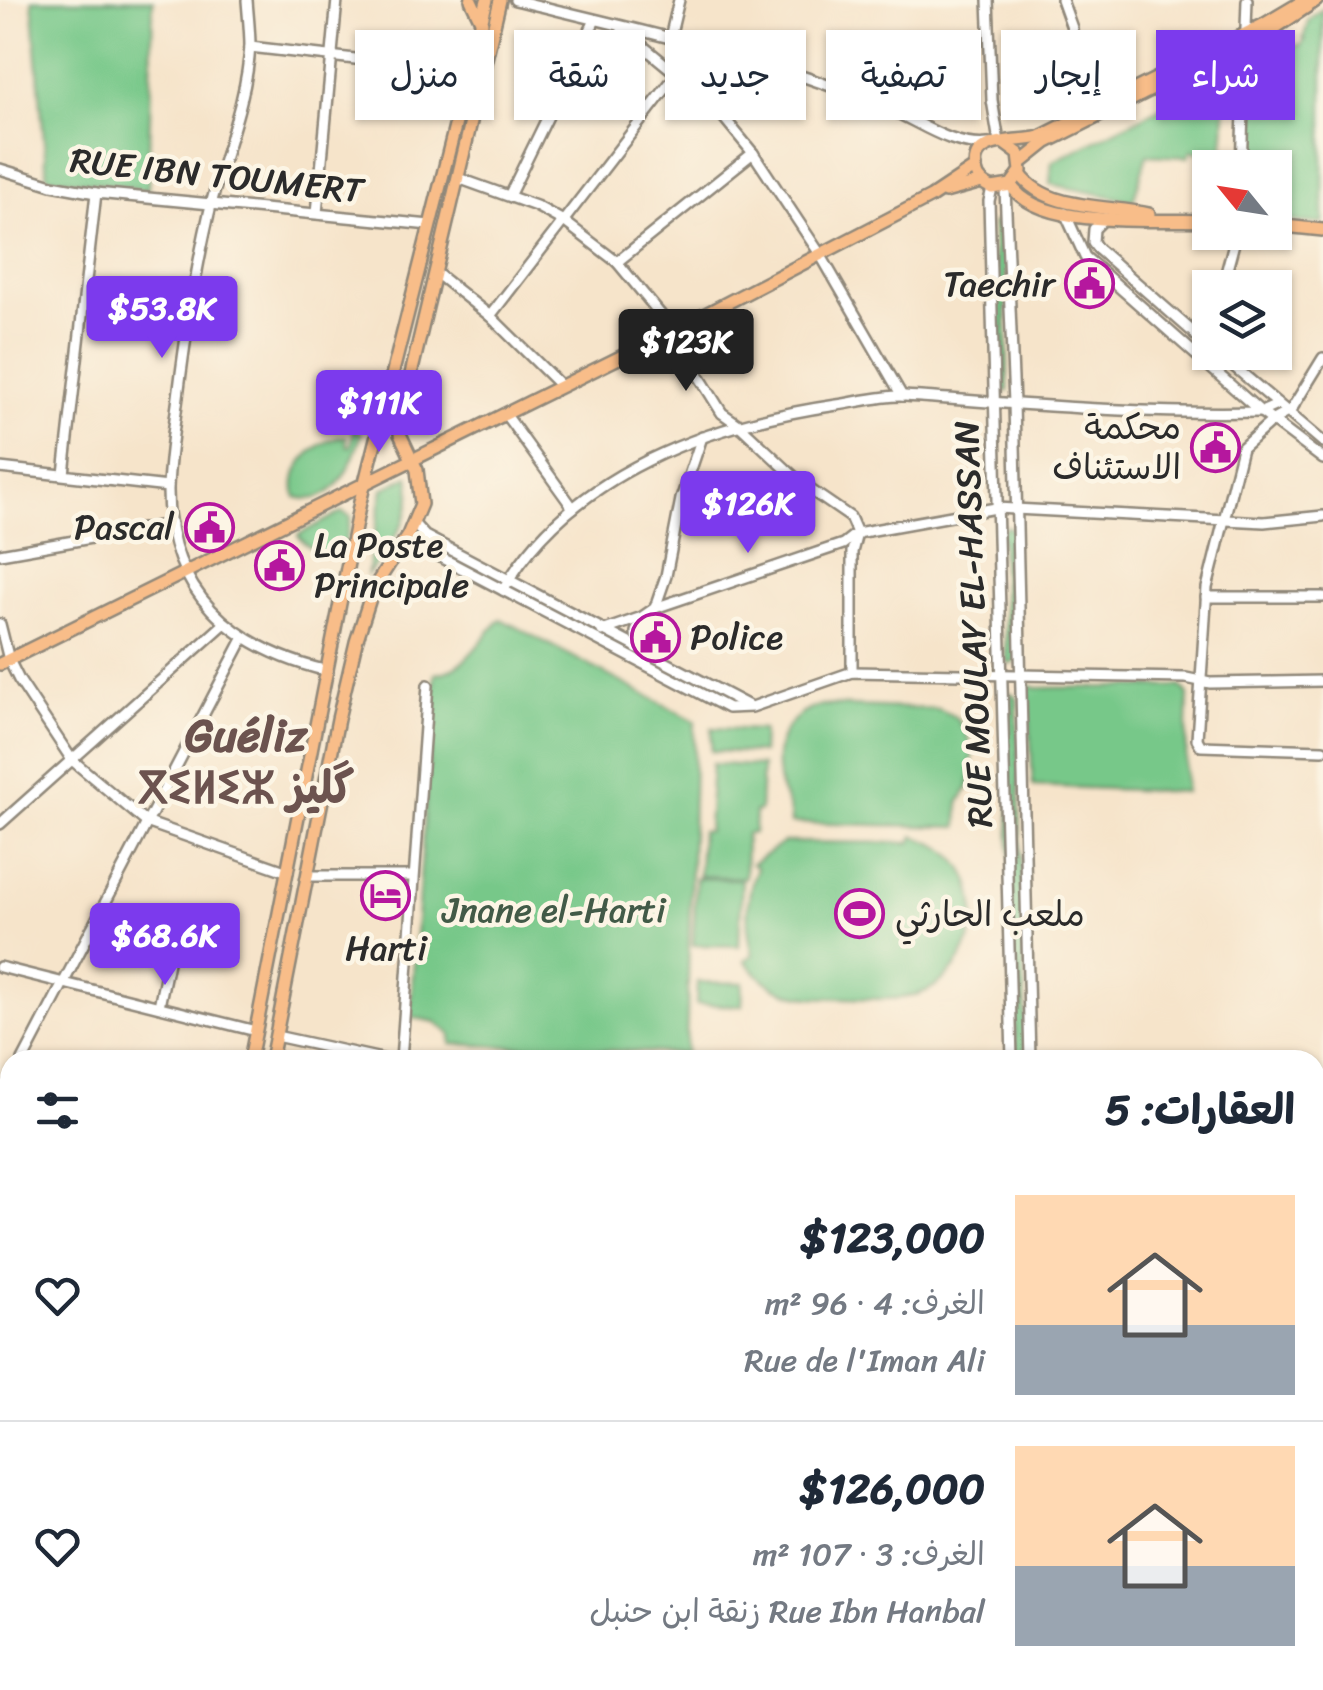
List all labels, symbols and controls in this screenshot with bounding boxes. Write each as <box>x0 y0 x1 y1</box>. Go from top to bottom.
chip: منزل <box>355 30 494 120</box>
chip: شقة <box>514 30 645 120</box>
chip: جديد <box>665 30 806 120</box>
chip: تصفية <box>826 30 981 120</box>
chip: إيجار <box>1001 30 1136 120</box>
chip: شراء <box>1156 30 1295 120</box>
street label: RUE IBN TOUMERT <box>67 129 369 221</box>
north arrow <box>1192 150 1292 250</box>
map controls <box>1192 150 1292 370</box>
place label: Taechir <box>943 253 1057 315</box>
public building icon: Taechir <box>1064 258 1116 310</box>
button: layers <box>1192 270 1292 370</box>
pin: $53.8K <box>81 276 243 361</box>
text: $53.8K <box>108 280 216 337</box>
pin: $123K <box>616 309 756 394</box>
text: $123K <box>641 313 731 370</box>
pin: $111K <box>309 370 449 455</box>
text: $111K <box>338 374 420 431</box>
place label: محكمة الاستئناف <box>1052 396 1181 498</box>
street label: RUE MOULAY EL-HASSAN <box>935 420 1011 828</box>
public building icon: محكمة الاستئناف <box>1190 421 1242 473</box>
pin: $126K <box>678 471 818 556</box>
text: $126K <box>702 475 794 532</box>
place label: Pascal <box>74 496 175 558</box>
public building icon: Pascal <box>183 501 235 553</box>
place label: La Poste Principale <box>314 514 469 616</box>
public building icon: La Poste Principale <box>253 539 305 591</box>
place label: Police <box>690 606 783 668</box>
public building icon: Police <box>629 611 681 663</box>
district label: Guéliz ⴳⵉⵍⵉⵣ گليز <box>138 696 354 828</box>
hotel icon: Harti <box>360 870 412 922</box>
park label: Jnane el-Harti <box>441 879 667 941</box>
place label: ملعب الحارثي <box>895 883 1085 945</box>
sports icon: ملعب الحارثي <box>834 888 886 940</box>
pin: $68.6K <box>84 903 246 988</box>
text: $68.6K <box>112 907 218 964</box>
place label: Harti <box>345 917 428 979</box>
text: العقارات: 5 <box>1105 1073 1295 1147</box>
icon: filters <box>30 1083 85 1138</box>
text: $123,000 <box>800 1201 985 1275</box>
icon: home <box>1095 1235 1215 1355</box>
icon: heart <box>30 1268 85 1323</box>
text: الغرف: 4 · 96 m² <box>765 1275 985 1332</box>
text: Rue de l'Iman Ali <box>744 1332 985 1389</box>
text: $126,000 <box>800 1452 985 1526</box>
icon: home <box>1095 1486 1215 1606</box>
icon: heart <box>30 1519 85 1574</box>
text: الغرف: 3 · 107 m² <box>753 1526 985 1583</box>
text: Rue Ibn Hanbal زنقة ابن حنبل <box>589 1583 985 1640</box>

